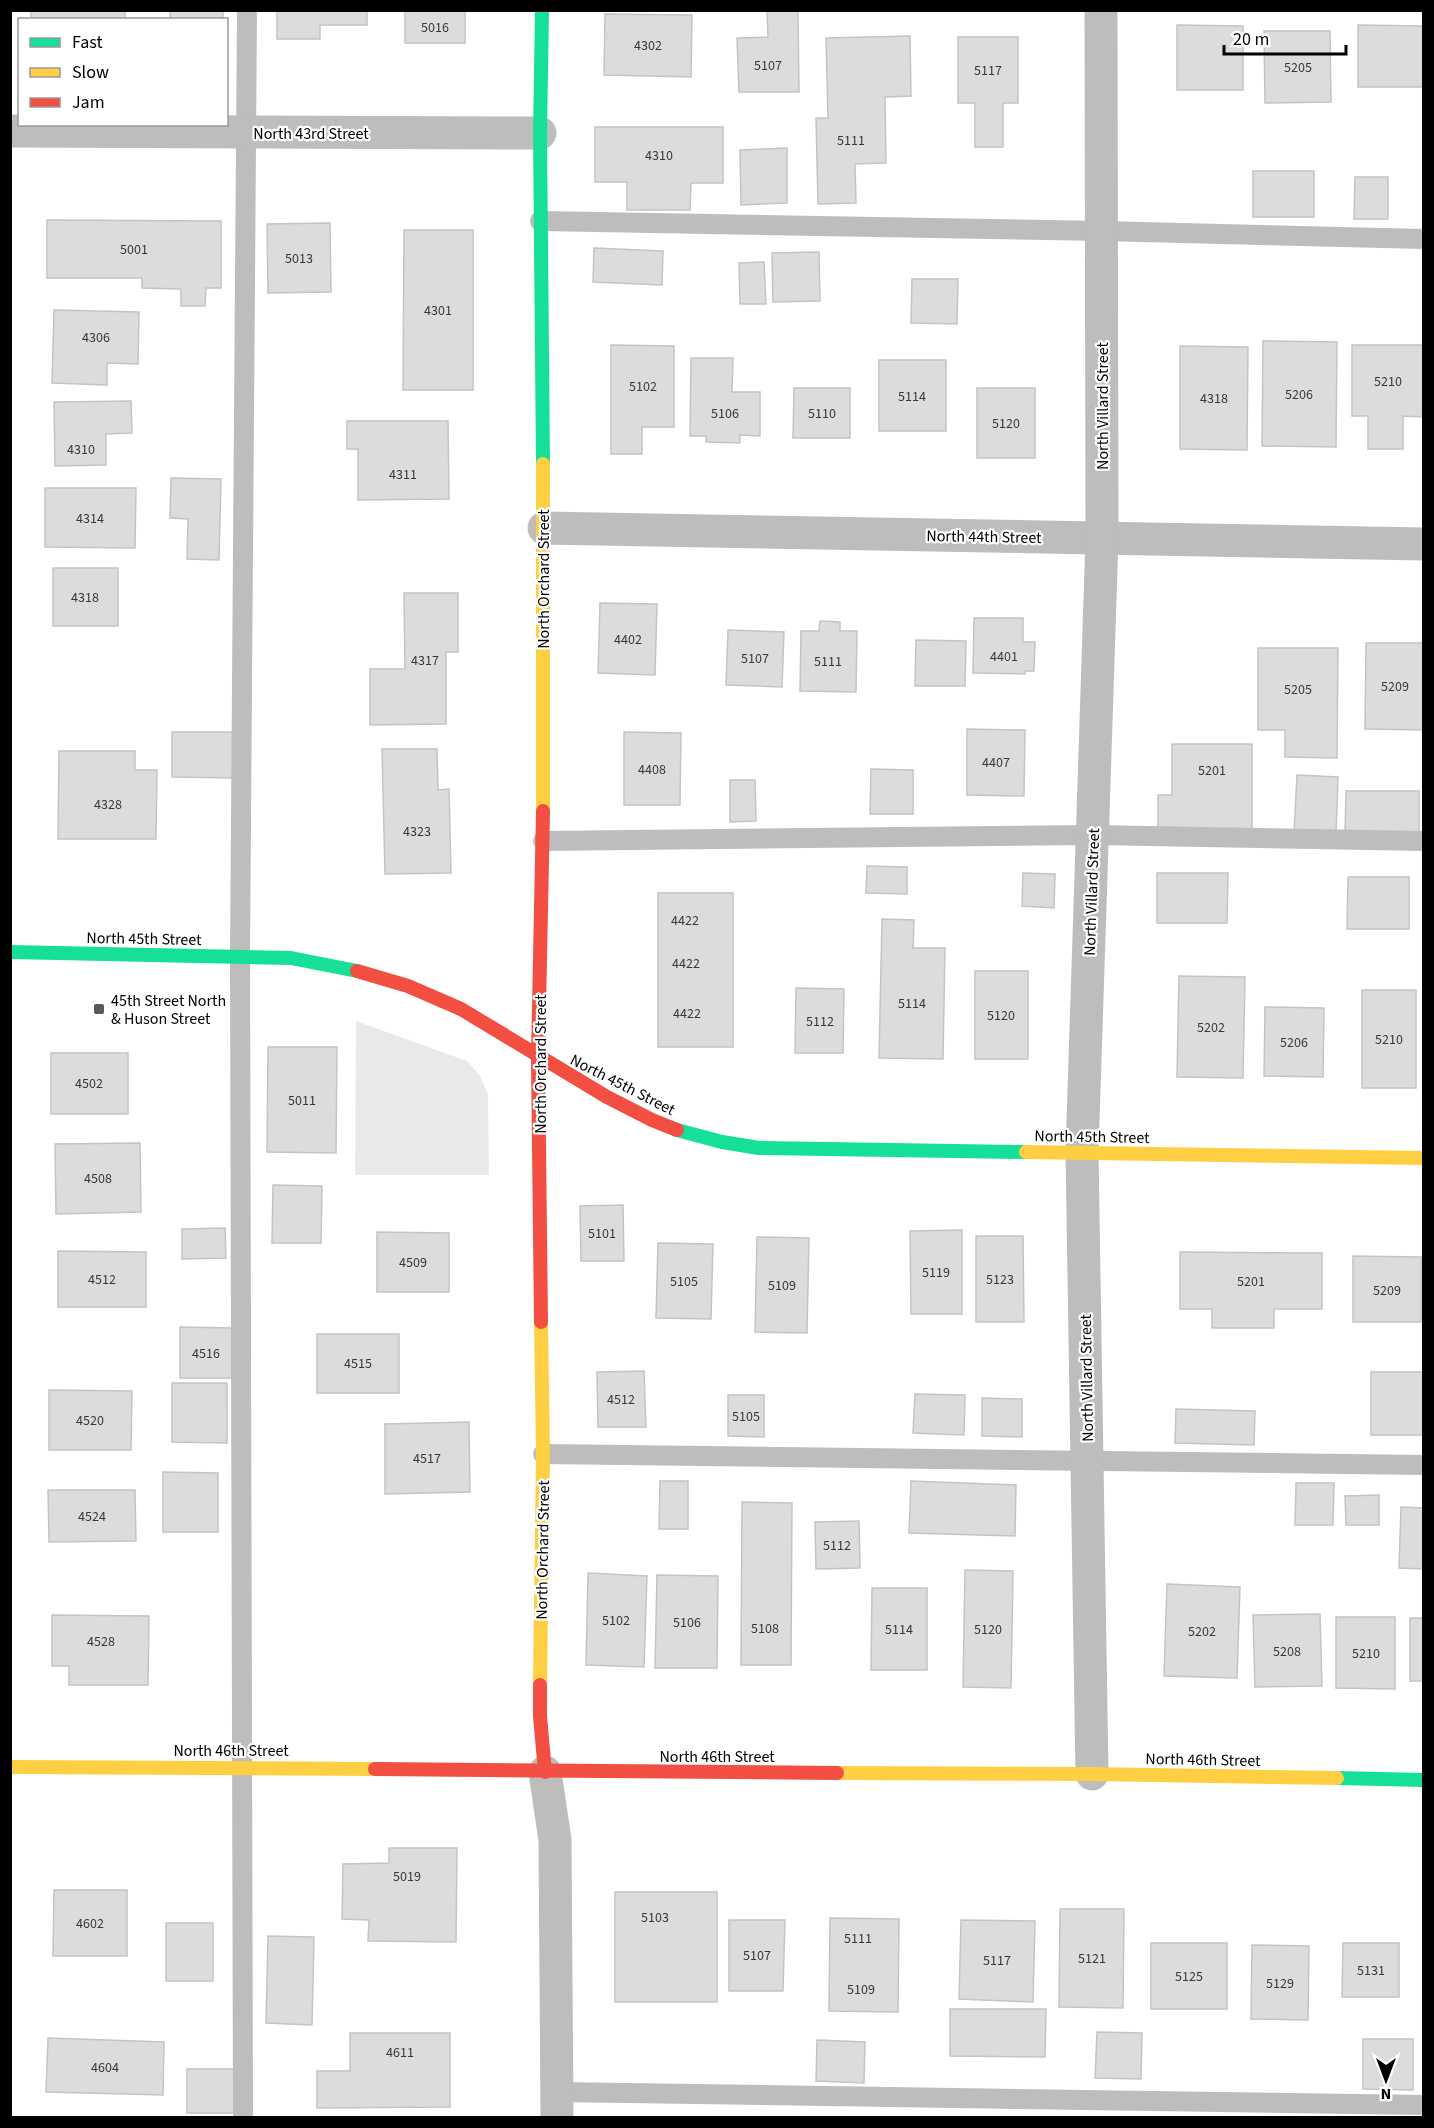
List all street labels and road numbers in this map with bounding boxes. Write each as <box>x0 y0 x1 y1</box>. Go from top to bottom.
street label: North 43rd Street <box>253 123 369 145</box>
street label: North Villard Street <box>1092 341 1114 470</box>
street label: North Orchard Street <box>533 509 555 649</box>
street label: North 44th Street <box>926 525 1042 549</box>
street label: North Villard Street <box>1079 827 1105 956</box>
street label: North 45th Street <box>86 927 202 951</box>
street label: North Orchard Street <box>530 994 552 1134</box>
street label: North 45th Street <box>566 1049 679 1121</box>
street label: North 45th Street <box>1034 1125 1150 1149</box>
street label: North Villard Street <box>1075 1313 1099 1442</box>
street label: North Orchard Street <box>531 1479 555 1620</box>
street label: North 46th Street <box>173 1740 289 1762</box>
street label: North 46th Street <box>659 1746 775 1768</box>
street label: North 46th Street <box>1145 1748 1261 1772</box>

